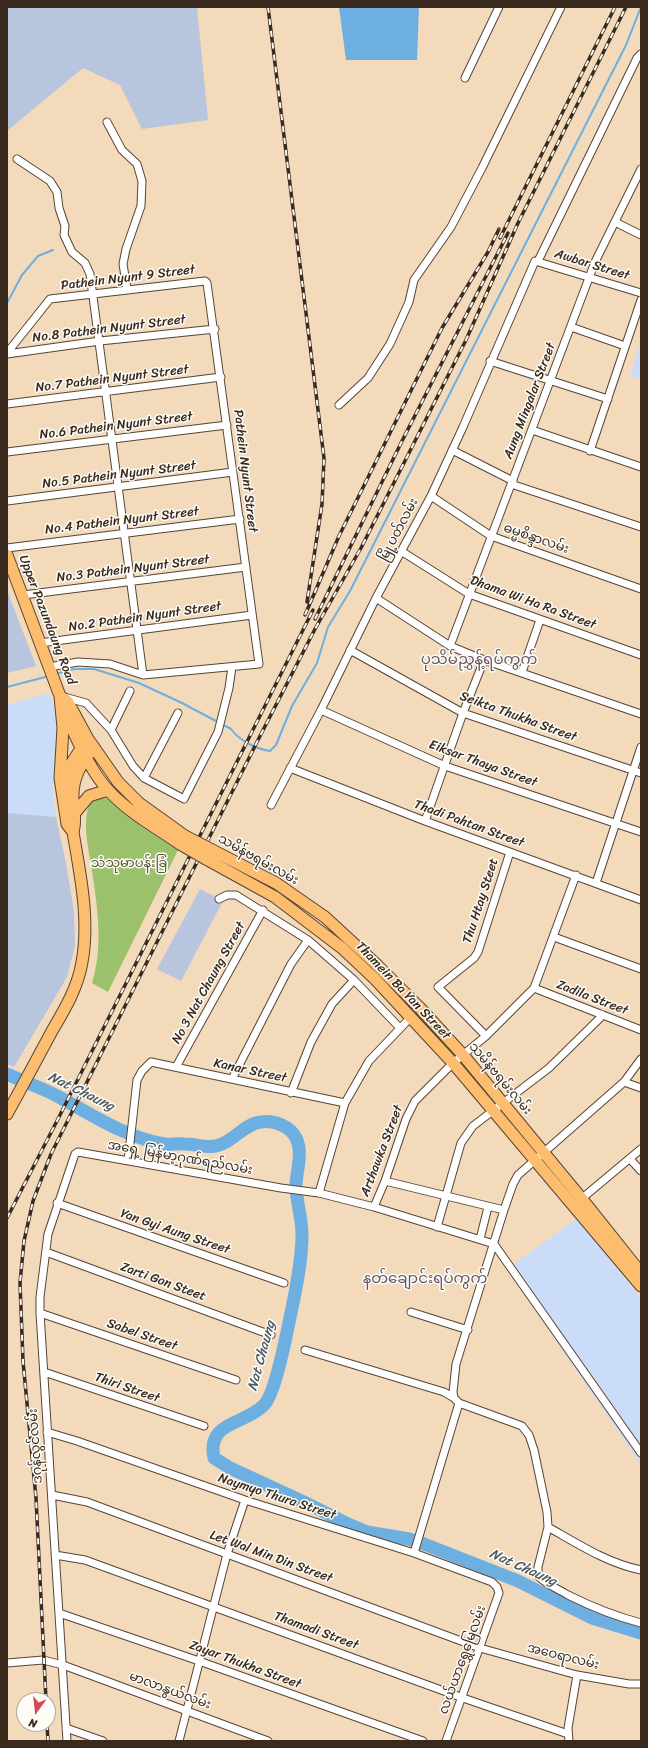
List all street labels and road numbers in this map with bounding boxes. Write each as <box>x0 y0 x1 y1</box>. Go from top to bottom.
street label: Awbar Street <box>553 246 631 284</box>
street label: Pathein Nyunt 9 Street <box>60 262 196 294</box>
street label: No.8 Pathein Nyunt Street <box>31 312 187 346</box>
street label: Aung Mingalar Street <box>501 341 559 461</box>
street label: No.7 Pathein Nyunt Street <box>35 362 189 396</box>
street label: No.6 Pathein Nyunt Street <box>39 409 193 443</box>
street label: Pathein Nyunt Street <box>230 409 260 533</box>
street label: No.5 Pathein Nyunt Street <box>41 458 197 492</box>
street label: မြို့ပတ်လမ်း <box>376 496 422 564</box>
street label: No.4 Pathein Nyunt Street <box>44 504 200 538</box>
street label: ဓမ္မစိန္ဒာလမ်း <box>501 521 571 557</box>
street label: No.3 Pathein Nyunt Street <box>56 552 210 586</box>
street label: Upper Pazundaung Road <box>15 553 79 687</box>
street label: Dhama Wi Ha Ra Street <box>468 573 598 633</box>
street label: No.2 Pathein Nyunt Street <box>68 599 222 635</box>
street label: Seikta Thukha Street <box>457 689 579 745</box>
street label: Eiksar Thaya Street <box>427 737 539 791</box>
street label: Thadi Pahtan Street <box>412 797 526 851</box>
street label: သမိန်ဗရမ်းလမ်း <box>215 831 301 889</box>
street label: Thu Htay Steet <box>460 856 502 946</box>
street label: No 3 Nat Chaung Street <box>169 919 249 1047</box>
street label: Thamein Ba Yan Street <box>352 939 454 1043</box>
street label: Zadila Street <box>554 977 630 1019</box>
street label: သမိန်ဗရမ်းလမ်း <box>465 1040 535 1118</box>
street label: Kanar Street <box>212 1056 288 1086</box>
street label: Arthawka Street <box>357 1103 407 1199</box>
street label: အရှေ့ မြန်မာ့ဂုဏ်ရည်လမ်း <box>106 1138 254 1178</box>
street label: Yan Gyi Aung Street <box>118 1206 232 1258</box>
street label: Zarti Gon Steet <box>118 1259 208 1305</box>
street label: Sabel Street <box>105 1316 179 1354</box>
street label: Thiri Street <box>92 1370 162 1406</box>
street label: ဒဂုန်လွင်လမ်း <box>26 1408 46 1484</box>
street label: Naymyo Thura Street <box>216 1471 338 1523</box>
street label: Let Wal Min Din Street <box>207 1528 335 1586</box>
street label: လယ်ယာရွှေမြေလမ်း <box>436 1604 490 1716</box>
street label: Thamadi Street <box>272 1609 360 1653</box>
street label: Zayar Thukha Street <box>187 1637 303 1693</box>
street label: အဝေရာလမ်း <box>525 1641 601 1673</box>
street label: မာလာနွယ်လမ်း <box>127 1669 213 1713</box>

